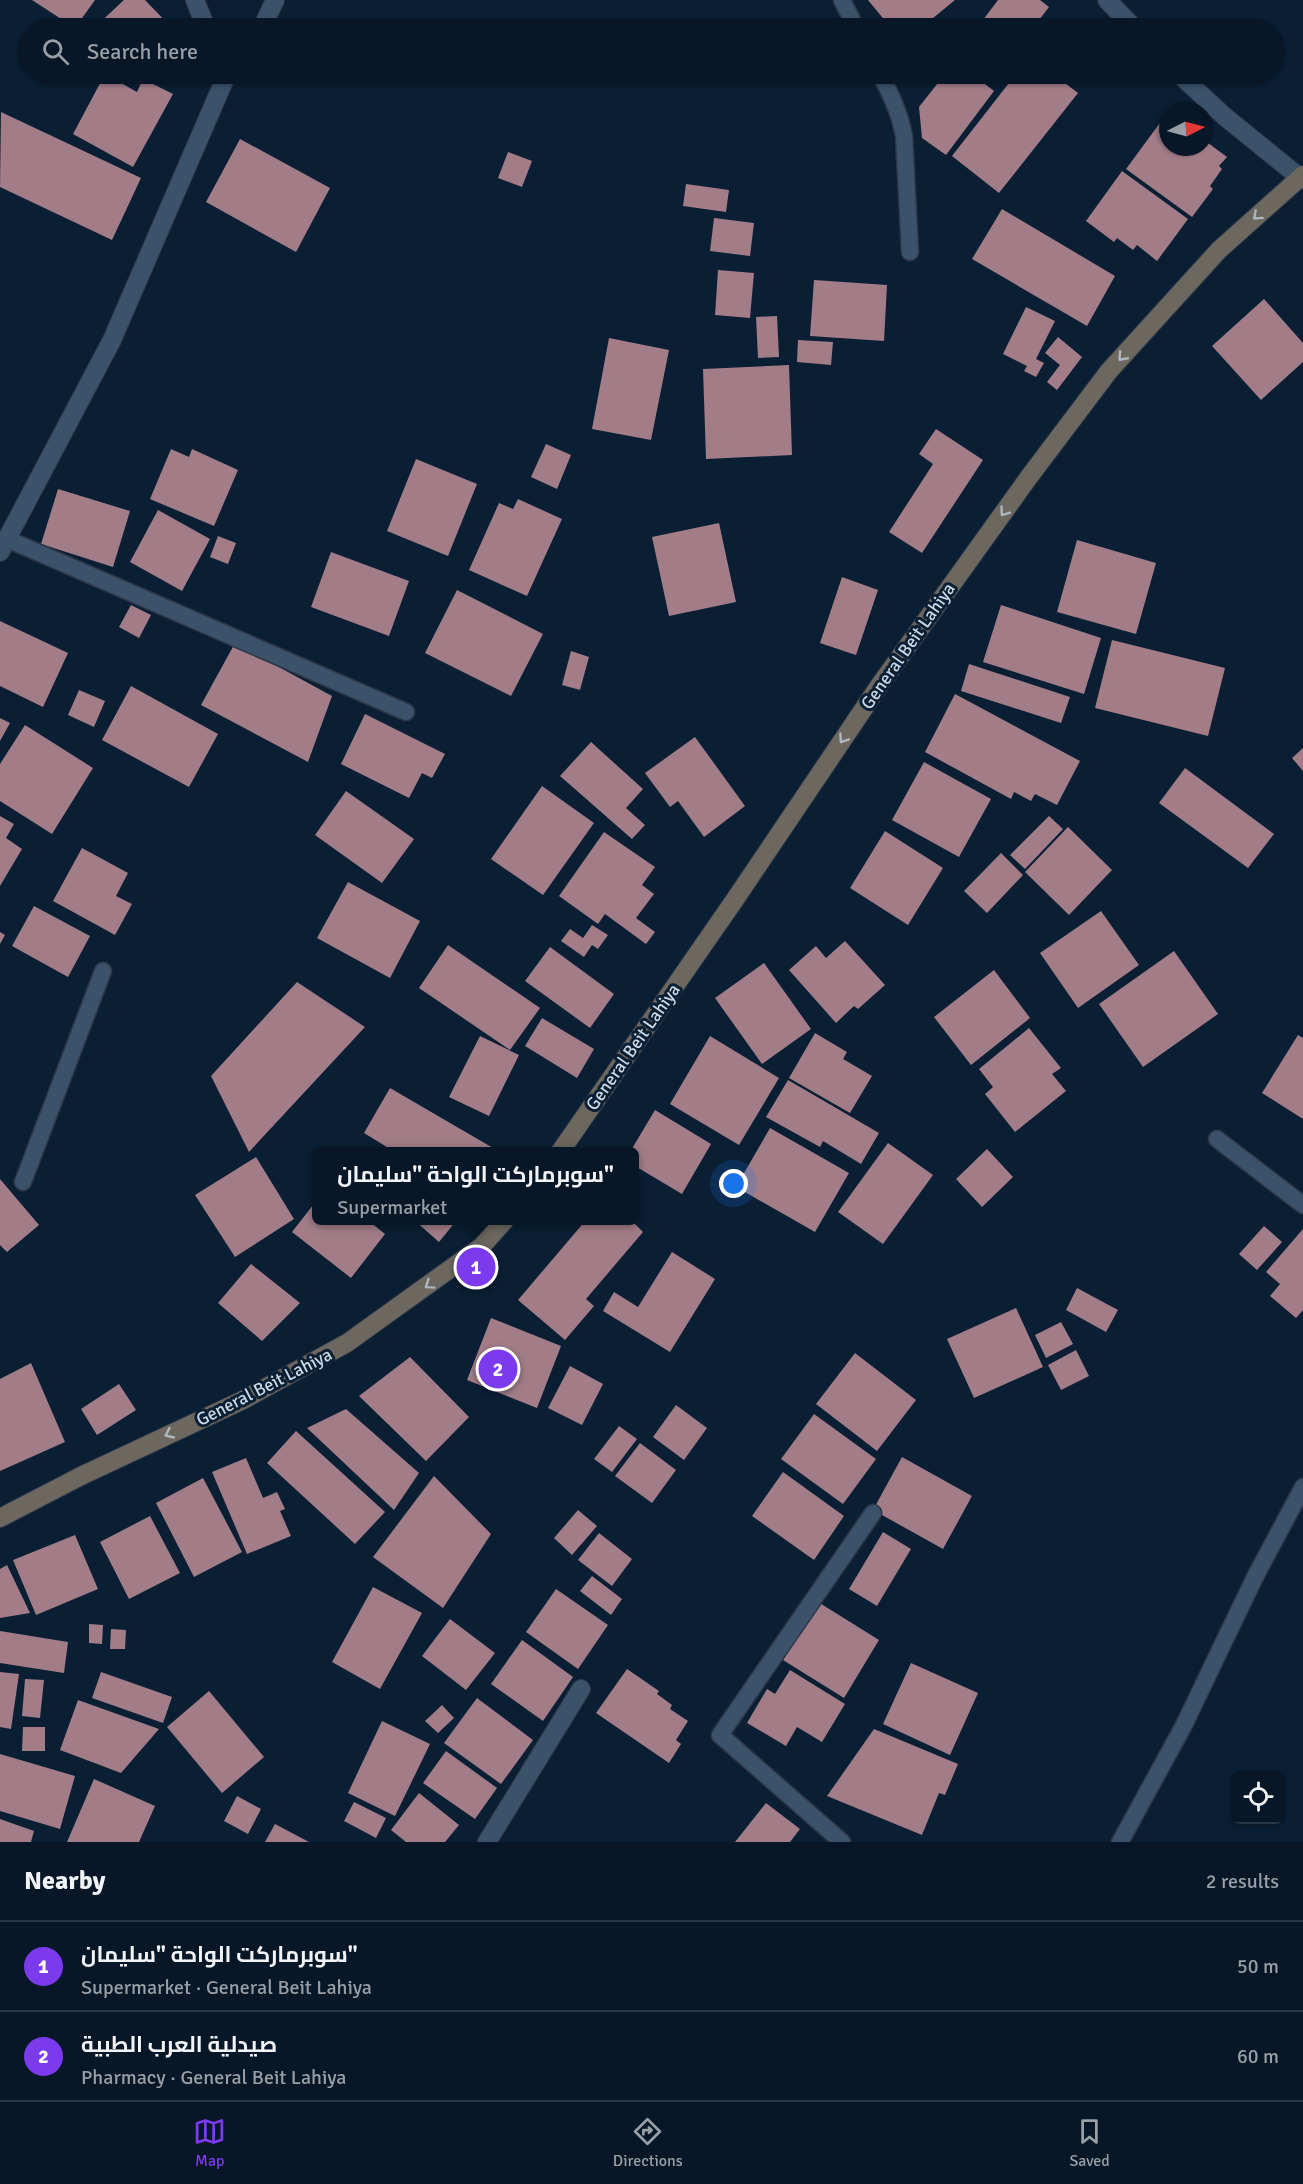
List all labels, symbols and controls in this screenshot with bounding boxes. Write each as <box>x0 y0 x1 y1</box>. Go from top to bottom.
search box <box>18 18 1285 84</box>
icon: search <box>39 35 72 68</box>
text: Search here <box>87 38 198 65</box>
north arrow <box>1159 102 1213 156</box>
one-way arrow <box>1253 209 1264 220</box>
one-way arrow <box>1118 350 1129 360</box>
one-way arrow <box>1000 505 1011 516</box>
street label: General Beit Lahiya <box>856 578 960 714</box>
one-way arrow <box>839 733 850 744</box>
street label: General Beit Lahiya <box>581 979 685 1115</box>
popup <box>312 1147 639 1225</box>
text: سوبرماركت الواحة "سليمان" <box>337 1161 614 1188</box>
your location <box>719 1169 748 1198</box>
text: Supermarket <box>337 1195 447 1220</box>
pin: 1 <box>456 1244 496 1290</box>
one-way arrow <box>424 1278 435 1289</box>
street label: General Beit Lahiya <box>192 1343 336 1431</box>
pin: 2 <box>478 1346 518 1392</box>
one-way arrow <box>165 1427 176 1439</box>
map controls <box>1231 1770 1285 1824</box>
button: locate <box>1231 1770 1285 1824</box>
text: Nearby <box>24 1865 105 1897</box>
text: 2 results <box>1206 1869 1279 1894</box>
text: سوبرماركت الواحة "سليمان" <box>81 1941 358 1968</box>
text: 1 <box>38 1954 49 1979</box>
text: 50 m <box>1237 1954 1279 1979</box>
text: Supermarket · General Beit Lahiya <box>81 1975 372 2000</box>
text: صيدلية العرب الطبية <box>81 2031 277 2058</box>
text: 2 <box>38 2044 49 2069</box>
text: 60 m <box>1237 2044 1279 2069</box>
text: Pharmacy · General Beit Lahiya <box>81 2065 346 2090</box>
tab: Map <box>193 2115 226 2171</box>
tab: Directions <box>613 2115 683 2171</box>
tab: Saved <box>1069 2115 1110 2171</box>

